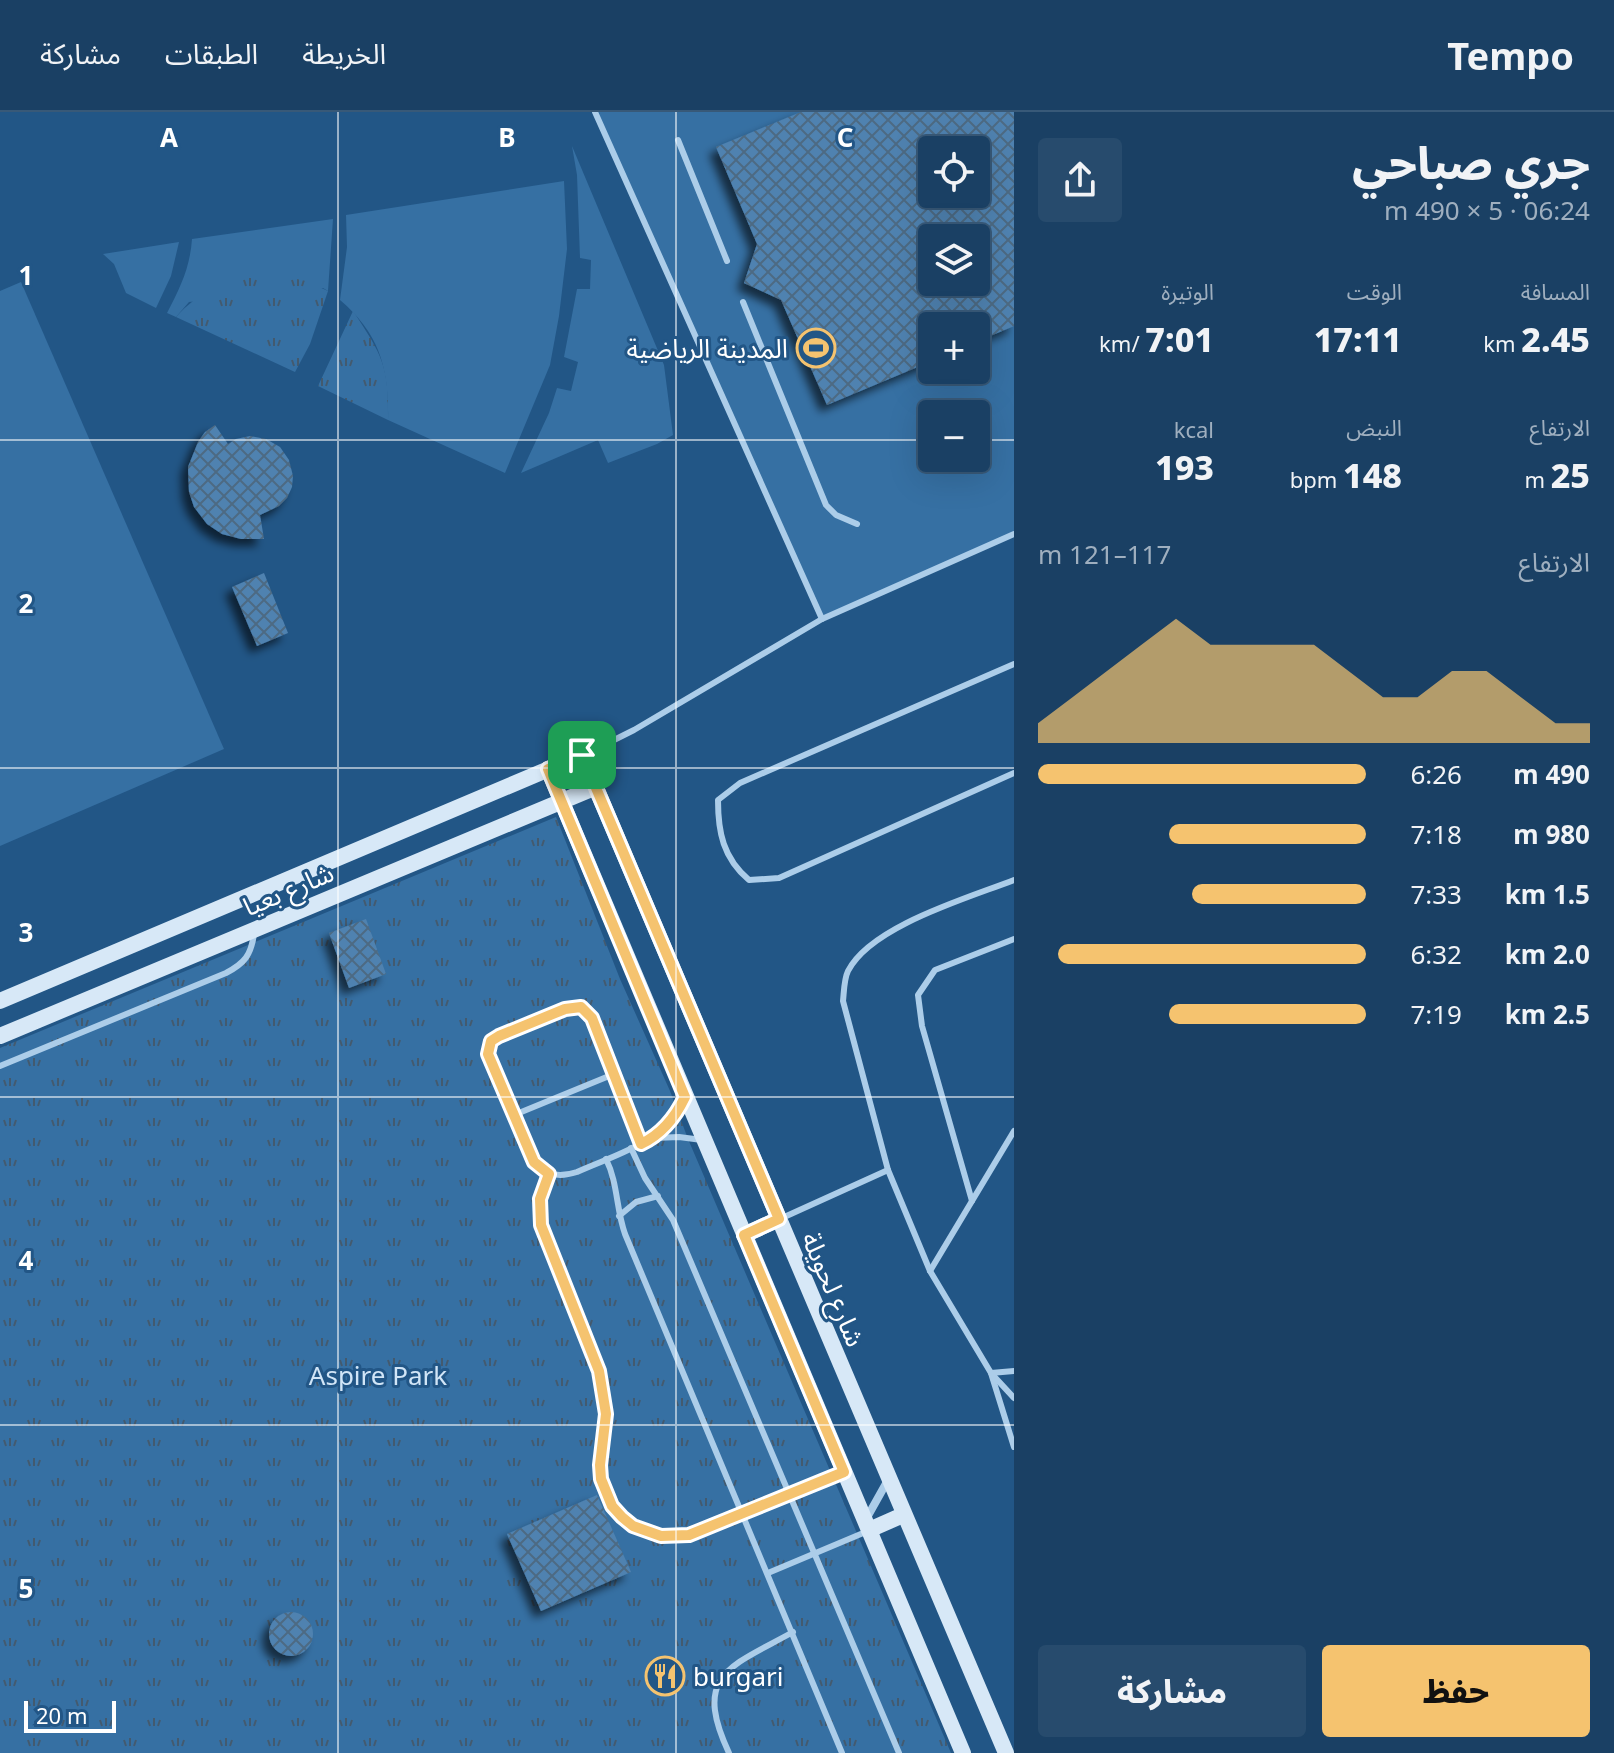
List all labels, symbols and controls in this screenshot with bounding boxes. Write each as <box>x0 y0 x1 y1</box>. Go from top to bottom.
text: Tempo <box>1447 29 1574 81</box>
text: مشاركة <box>40 34 121 72</box>
text: الطبقات <box>165 34 258 72</box>
text: الخريطة <box>302 34 386 72</box>
text: A <box>160 119 178 155</box>
text: B <box>498 119 516 155</box>
text: C <box>837 119 853 155</box>
text: جري صباحي <box>1352 132 1590 192</box>
map controls <box>918 136 990 472</box>
button: locate <box>918 136 990 208</box>
button: share <box>1038 138 1122 222</box>
text: 06:24 · 5 × 490 m <box>1384 192 1590 228</box>
button: layers <box>918 224 990 296</box>
text: 1 <box>19 257 33 293</box>
text: الوتيرة <box>1161 276 1214 306</box>
text: الوقت <box>1347 276 1402 306</box>
text: المسافة <box>1521 276 1590 306</box>
button: + <box>918 312 990 384</box>
text: 7:01 <box>1145 316 1214 362</box>
text: 17:11 <box>1314 316 1402 362</box>
text: 2.45 <box>1521 316 1590 362</box>
sports icon: المدينة الرياضية <box>795 327 837 369</box>
text: /km <box>1099 328 1145 358</box>
text: km <box>1483 328 1521 358</box>
place label: المدينة الرياضية <box>626 330 788 366</box>
button: − <box>918 400 990 472</box>
text: النبض <box>1346 412 1402 442</box>
text: الارتفاع <box>1530 412 1590 442</box>
text: kcal <box>1174 414 1214 444</box>
text: 193 <box>1155 444 1214 490</box>
text: 148 <box>1343 452 1402 498</box>
text: 25 <box>1551 452 1590 498</box>
text: bpm <box>1290 464 1343 494</box>
text: m <box>1524 464 1551 494</box>
text: 117–121 m <box>1038 536 1171 572</box>
text: الارتفاع <box>1519 544 1590 580</box>
text: 2 <box>19 585 34 621</box>
pin <box>548 721 616 789</box>
icon: arrive <box>560 733 604 777</box>
text: 6:26 <box>1410 756 1462 792</box>
text: 490 m <box>1513 756 1590 792</box>
text: 7:18 <box>1410 816 1462 852</box>
text: 980 m <box>1513 816 1590 852</box>
street label: شارع بعيا <box>237 854 340 926</box>
text: 7:33 <box>1410 876 1462 912</box>
text: 1.5 km <box>1505 876 1590 912</box>
text: 3 <box>19 914 33 950</box>
text: 6:32 <box>1410 936 1462 972</box>
text: 2.0 km <box>1505 936 1590 972</box>
text: 7:19 <box>1410 996 1462 1032</box>
text: 2.5 km <box>1505 996 1590 1032</box>
street label: شارع لحويلة <box>792 1226 874 1353</box>
text: 4 <box>19 1242 34 1278</box>
park label: Aspire Park <box>309 1357 447 1393</box>
text: 5 <box>19 1570 33 1606</box>
button: مشاركة <box>1038 1645 1306 1737</box>
button: حفظ <box>1322 1645 1590 1737</box>
restaurant icon: burgari <box>644 1655 686 1697</box>
place label: burgari <box>693 1658 784 1694</box>
scale bar <box>24 1697 116 1733</box>
text: 20 m <box>36 1700 87 1730</box>

